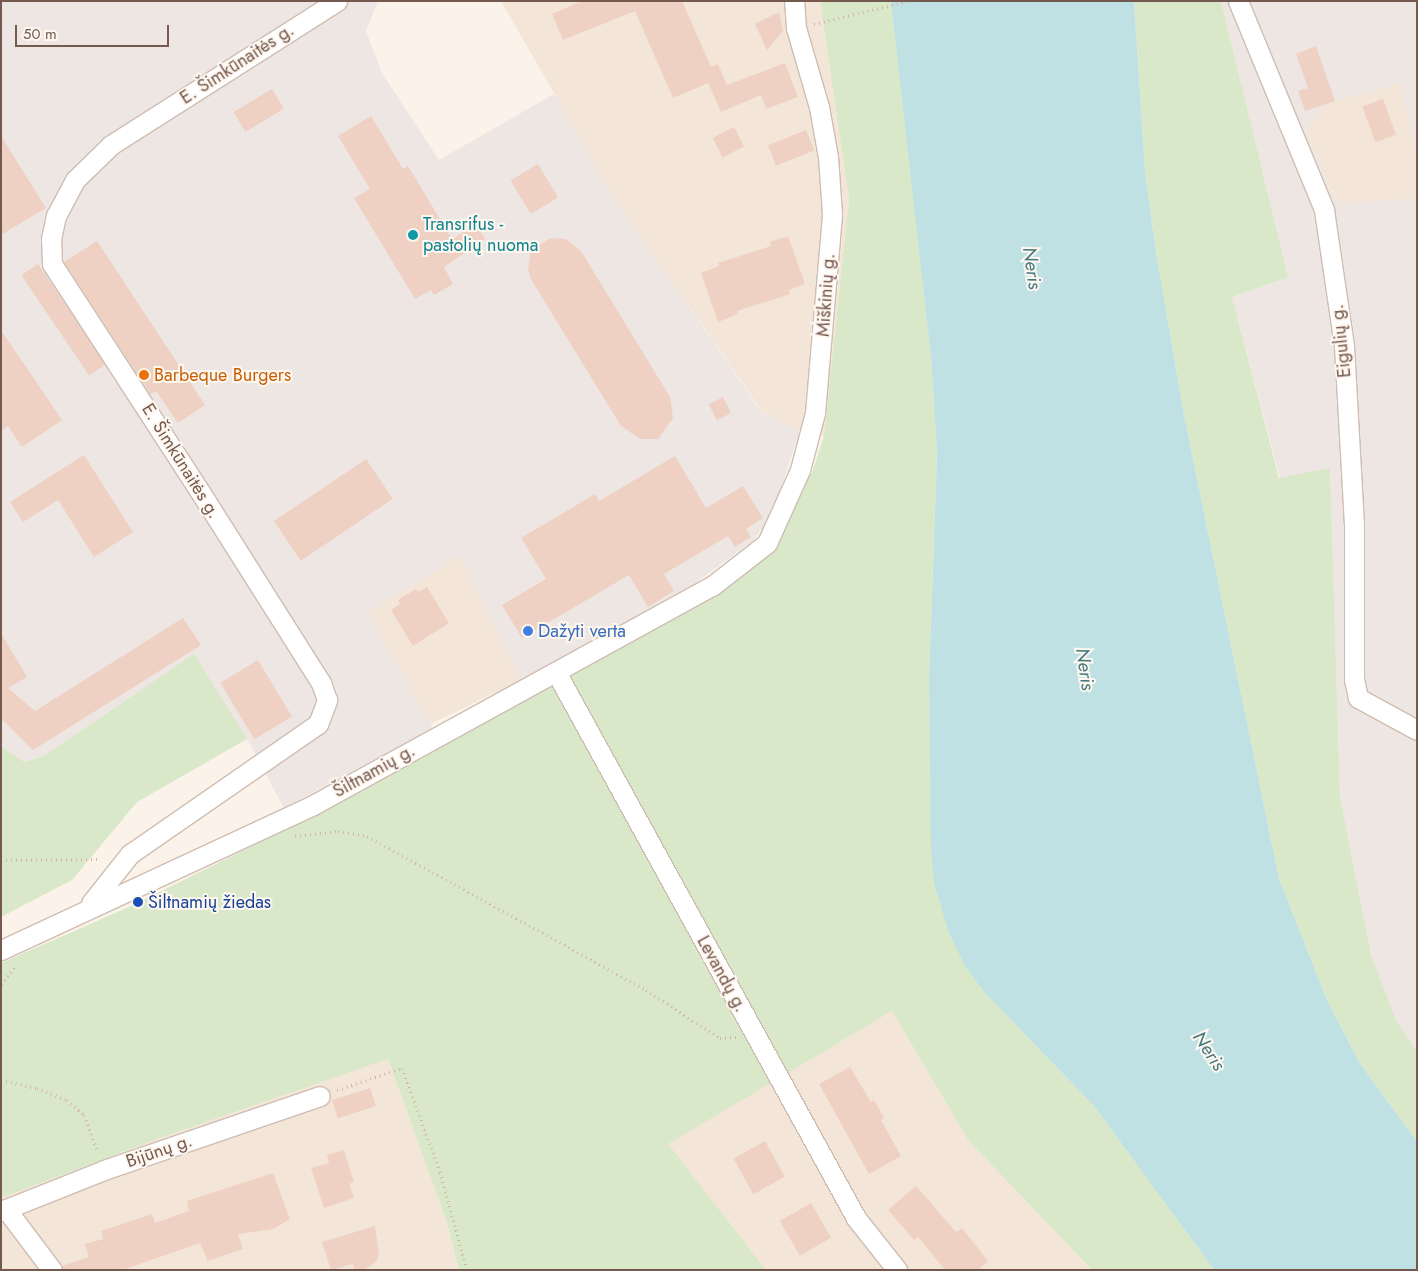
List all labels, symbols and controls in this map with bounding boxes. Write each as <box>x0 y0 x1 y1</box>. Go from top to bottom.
scale bar <box>18 15 171 47</box>
street label: E. Šimkūnaitės g. <box>176 19 298 109</box>
text: 50 m <box>23 23 57 45</box>
place label: Transrifus - pastolių nuoma <box>423 214 538 256</box>
marker: Transrifus - pastolių nuoma <box>407 229 419 241</box>
water label: Neris <box>1018 245 1046 291</box>
street label: Miškinių g. <box>812 252 840 338</box>
street label: Eigulių g. <box>1326 303 1356 379</box>
place label: Barbeque Burgers <box>154 364 291 386</box>
marker: Barbeque Burgers <box>138 369 150 381</box>
street label: E. Šimkūnaitės g. <box>137 400 225 522</box>
place label: Dažyti verta <box>538 620 626 642</box>
marker: Dažyti verta <box>522 625 534 637</box>
water label: Neris <box>1071 646 1099 692</box>
street label: Šiltnamių g. <box>329 740 419 802</box>
place label: Šiltnamių žiedas <box>148 891 271 913</box>
marker: Šiltnamių žiedas <box>132 896 144 908</box>
street label: Levandų g. <box>692 932 752 1016</box>
water label: Neris <box>1188 1027 1230 1075</box>
street label: Bijūnų g. <box>123 1130 195 1172</box>

